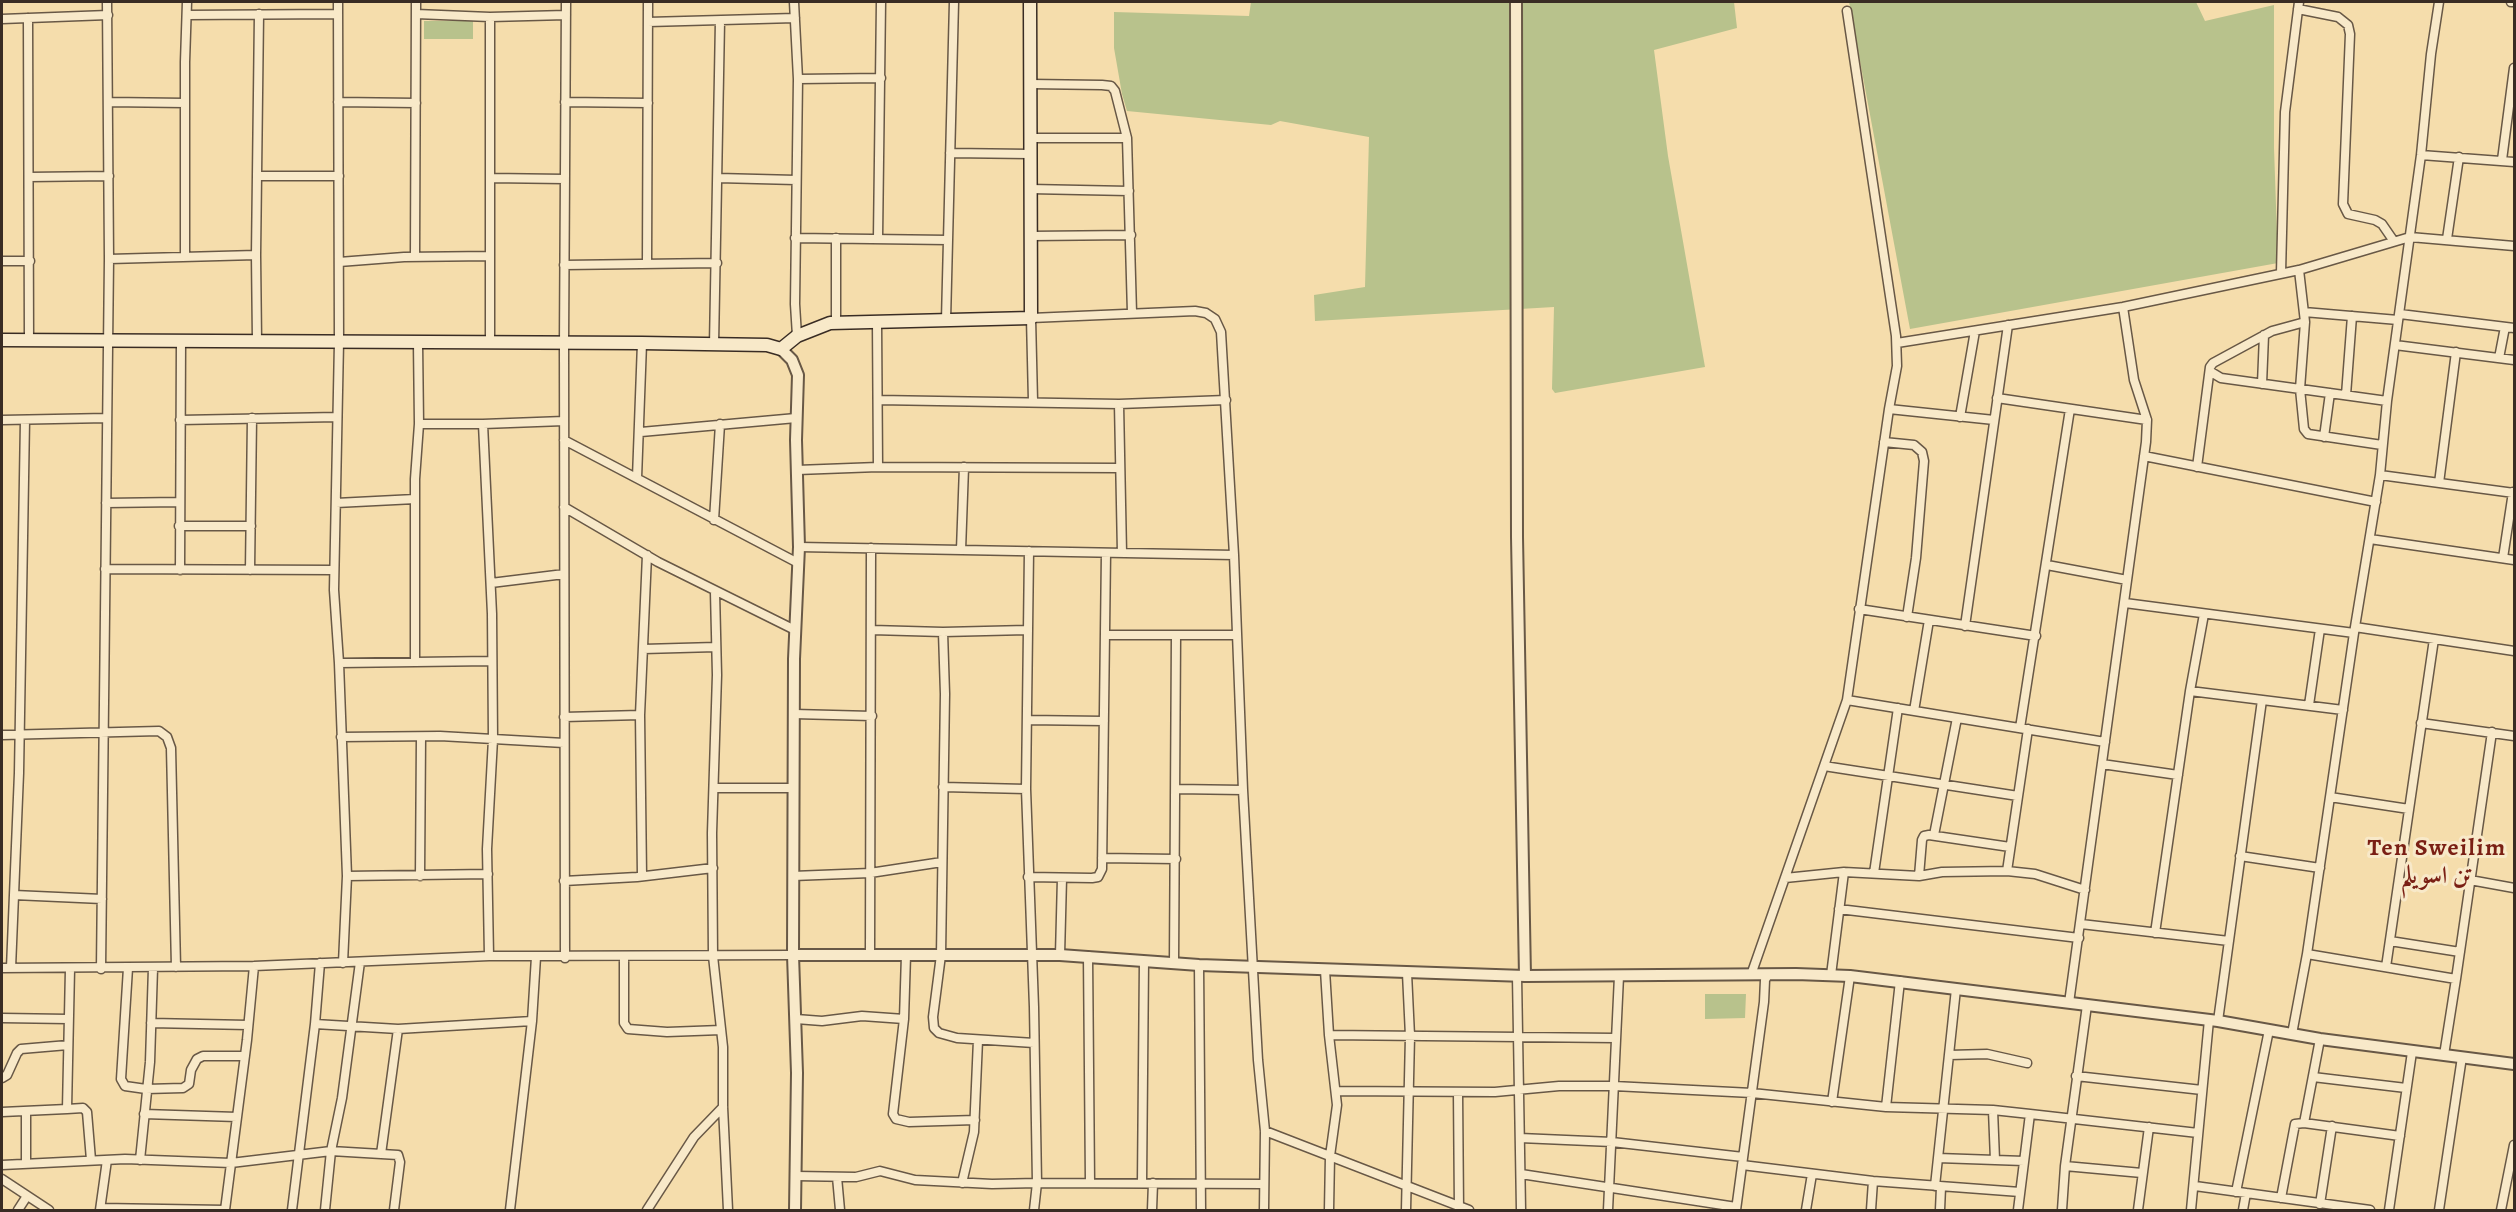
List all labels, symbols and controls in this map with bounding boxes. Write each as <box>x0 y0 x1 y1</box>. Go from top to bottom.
district label: Ten Sweilim تن اسويلم <box>2367 835 2507 891</box>

